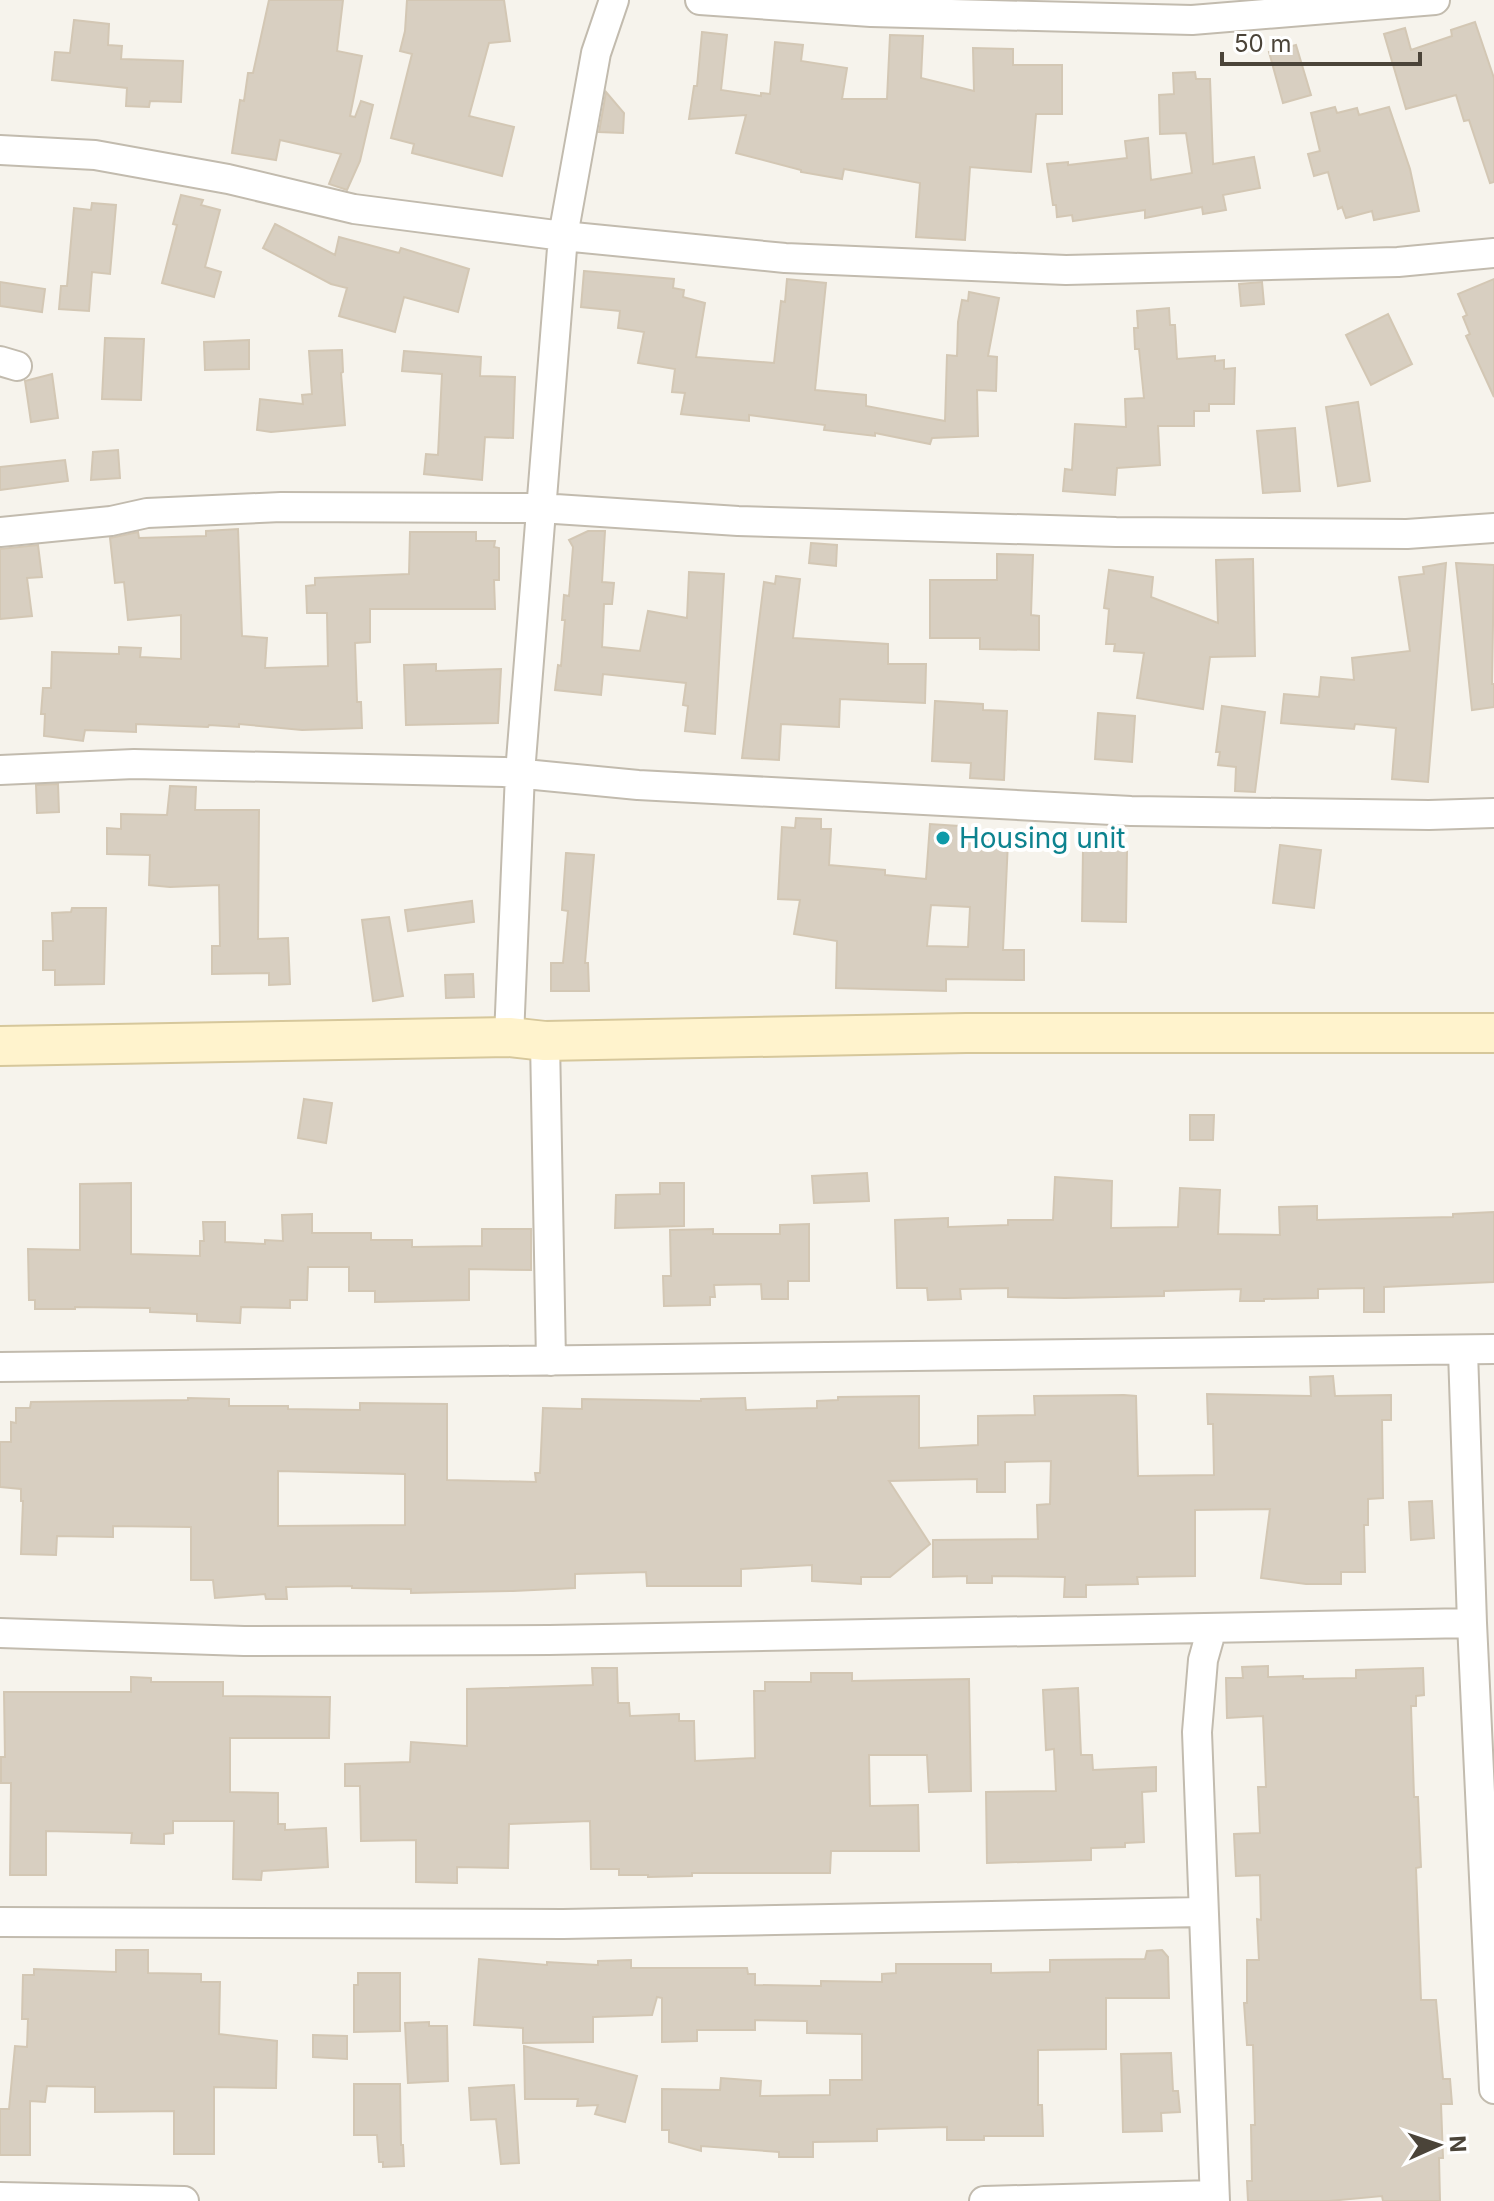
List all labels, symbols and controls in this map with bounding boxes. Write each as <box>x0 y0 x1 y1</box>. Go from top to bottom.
scale bar <box>1222 16 1420 66</box>
text: 50 m <box>1234 29 1292 58</box>
place label: Housing unit <box>959 821 1125 855</box>
marker: Housing unit <box>934 829 952 847</box>
north arrow <box>1398 2105 1478 2185</box>
text: N <box>1445 2135 1471 2153</box>

